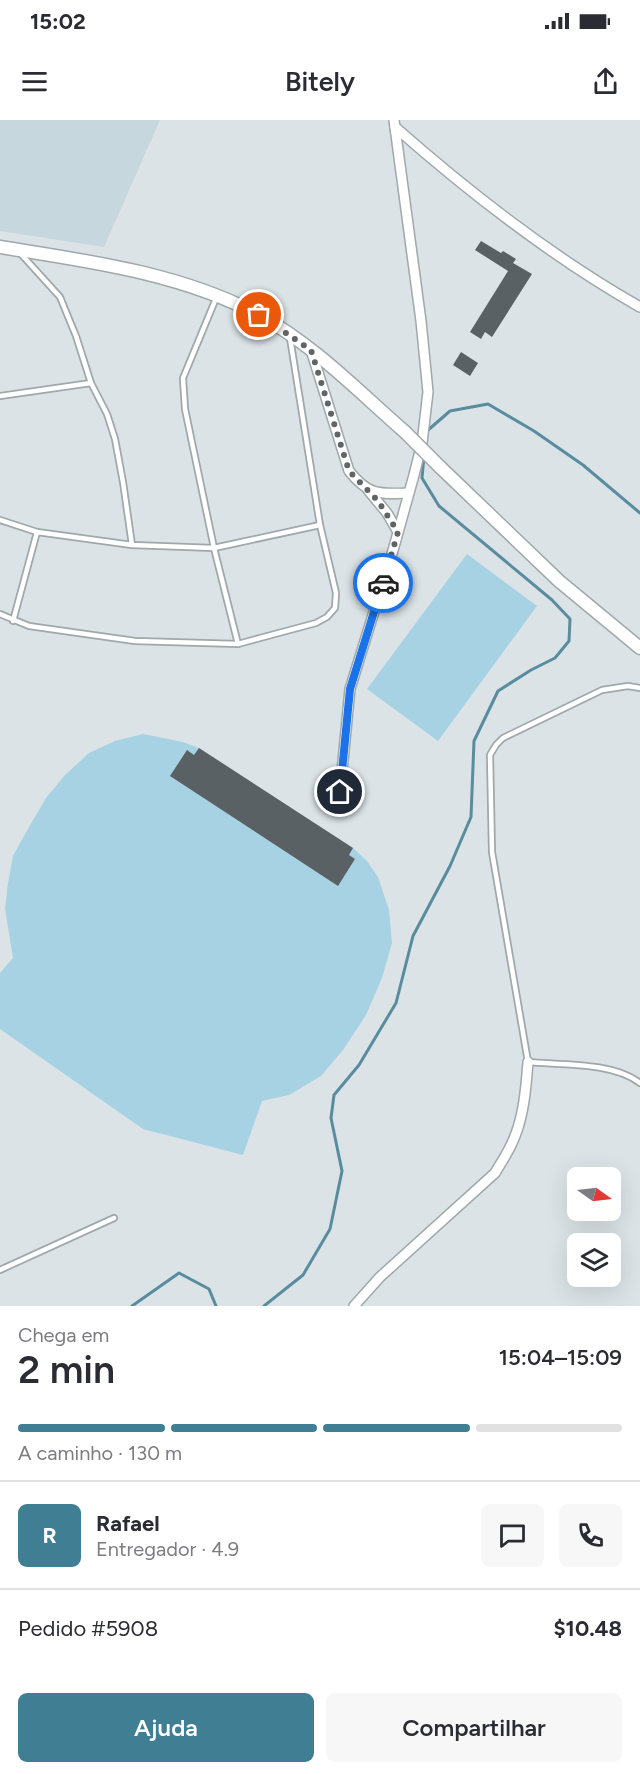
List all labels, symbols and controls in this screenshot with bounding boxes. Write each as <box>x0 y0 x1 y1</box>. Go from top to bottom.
text: 15:02 <box>30 8 86 35</box>
icon: menu <box>18 65 51 98</box>
text: Bitely <box>285 65 355 98</box>
icon: share <box>589 65 622 98</box>
pin <box>233 289 284 340</box>
icon: bag <box>242 298 275 331</box>
courier <box>353 553 413 613</box>
icon: car <box>367 567 400 600</box>
pin <box>314 766 365 817</box>
icon: home <box>323 775 356 808</box>
north arrow <box>567 1167 621 1221</box>
map controls <box>567 1167 621 1287</box>
button: layers <box>567 1233 621 1287</box>
text: Chega em <box>18 1323 109 1347</box>
text: 15:04–15:09 <box>499 1344 622 1371</box>
text: 2 min <box>18 1346 115 1393</box>
text: A caminho · 130 m <box>18 1441 182 1465</box>
button: chat <box>481 1504 544 1567</box>
button: phone <box>559 1504 622 1567</box>
text: Rafael <box>96 1510 160 1537</box>
text: R <box>42 1522 57 1549</box>
text: Entregador · 4.9 <box>96 1537 239 1561</box>
text: Pedido #5908 <box>18 1615 158 1642</box>
text: $10.48 <box>553 1615 622 1642</box>
button: Ajuda <box>18 1693 314 1762</box>
button: Compartilhar <box>326 1693 622 1762</box>

